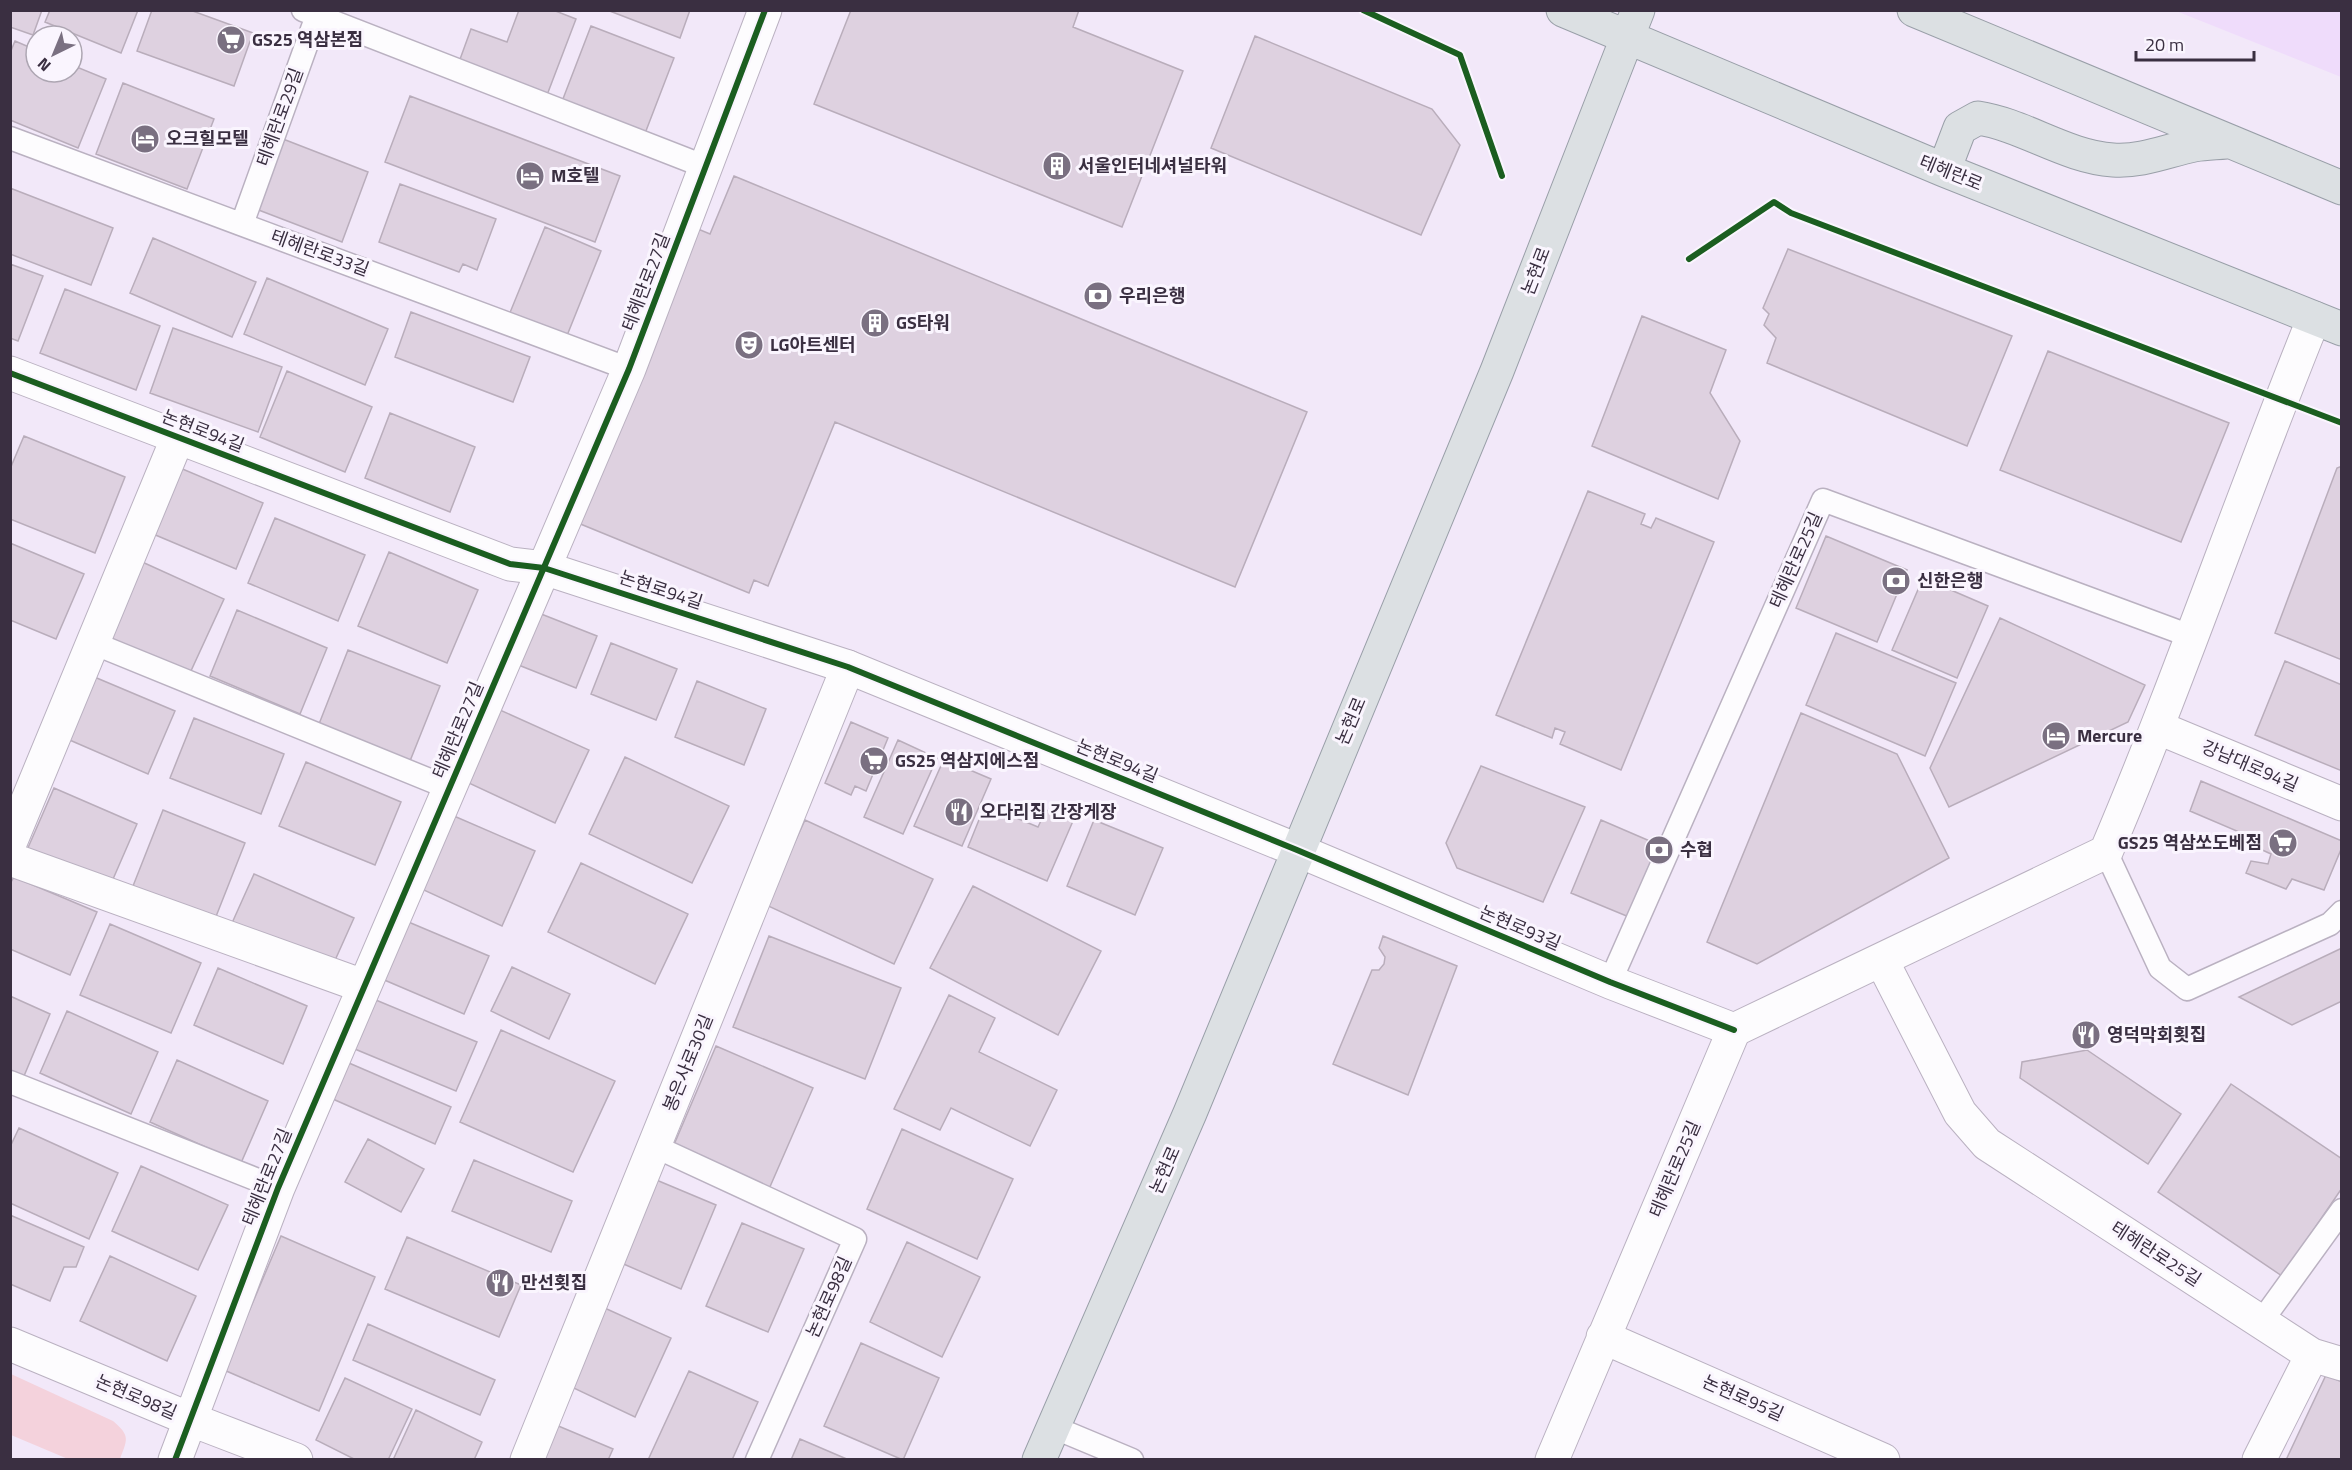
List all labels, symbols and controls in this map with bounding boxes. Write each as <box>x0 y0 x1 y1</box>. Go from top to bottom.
north arrow <box>24 24 84 84</box>
supermarket icon: GS25 역삼본점 <box>215 24 247 56</box>
scale bar <box>2136 24 2254 62</box>
place label: GS25 역삼본점 <box>252 26 363 53</box>
text: 20 m <box>2145 31 2184 58</box>
text: N <box>32 52 56 78</box>
street label: 테헤란로29길 <box>249 64 310 170</box>
hotel icon: 오크힐모텔 <box>129 123 161 155</box>
place label: 오크힐모텔 <box>166 125 249 152</box>
street label: 테헤란로 <box>1915 148 1987 197</box>
building icon: 서울인터네셔널타워 <box>1041 150 1073 182</box>
place label: 서울인터네셔널타워 <box>1078 152 1227 179</box>
hotel icon: M호텔 <box>514 160 546 192</box>
place label: M호텔 <box>551 162 600 189</box>
street label: 테헤란로33길 <box>267 222 373 283</box>
street label: 테헤란로27길 <box>614 229 677 335</box>
street label: 논현로 <box>1514 243 1557 299</box>
bank icon: 우리은행 <box>1082 280 1114 312</box>
place label: 우리은행 <box>1119 282 1185 309</box>
building icon: GS타워 <box>859 307 891 339</box>
place label: GS타워 <box>896 309 950 336</box>
theatre icon: LG아트센터 <box>733 329 765 361</box>
place label: LG아트센터 <box>770 331 856 358</box>
street label: 논현로94길 <box>158 402 248 459</box>
street label: 테헤란로25길 <box>1762 507 1829 612</box>
street label: 논현로94길 <box>616 563 706 616</box>
bank icon: 신한은행 <box>1880 565 1912 597</box>
place label: 신한은행 <box>1917 567 1983 594</box>
street label: 테헤란로27길 <box>425 677 490 782</box>
street label: 논현로 <box>1328 693 1373 749</box>
hotel icon: Mercure <box>2040 720 2072 752</box>
place label: Mercure <box>2077 722 2142 749</box>
street label: 논현로94길 <box>1072 732 1162 789</box>
street label: 강남대로94길 <box>2198 733 2303 798</box>
supermarket icon: GS25 역삼지에스점 <box>858 745 890 777</box>
place label: GS25 역삼지에스점 <box>895 747 1039 774</box>
restaurant icon: 오다리집 간장게장 <box>943 796 975 828</box>
place label: 오다리집 간장게장 <box>980 798 1117 825</box>
supermarket icon: GS25 역삼쏘도베점 <box>2267 827 2299 859</box>
place label: GS25 역삼쏘도베점 <box>2118 829 2262 856</box>
bank icon: 수협 <box>1643 834 1675 866</box>
place label: 수협 <box>1680 836 1713 863</box>
street label: 논현로93길 <box>1475 898 1565 957</box>
street label: 봉은사로30길 <box>656 1010 719 1116</box>
restaurant icon: 영덕막회횟집 <box>2070 1019 2102 1051</box>
place label: 영덕막회횟집 <box>2107 1021 2206 1048</box>
street label: 테헤란로25길 <box>1642 1116 1707 1221</box>
street label: 테헤란로27길 <box>235 1124 298 1230</box>
street label: 논현로 <box>1142 1142 1187 1198</box>
street label: 테헤란로25길 <box>2106 1214 2207 1293</box>
street label: 논현로98길 <box>799 1252 858 1342</box>
restaurant icon: 만선횟집 <box>484 1267 516 1299</box>
place label: 만선횟집 <box>521 1269 587 1296</box>
street label: 논현로98길 <box>91 1367 181 1426</box>
street label: 논현로95길 <box>1698 1368 1788 1427</box>

